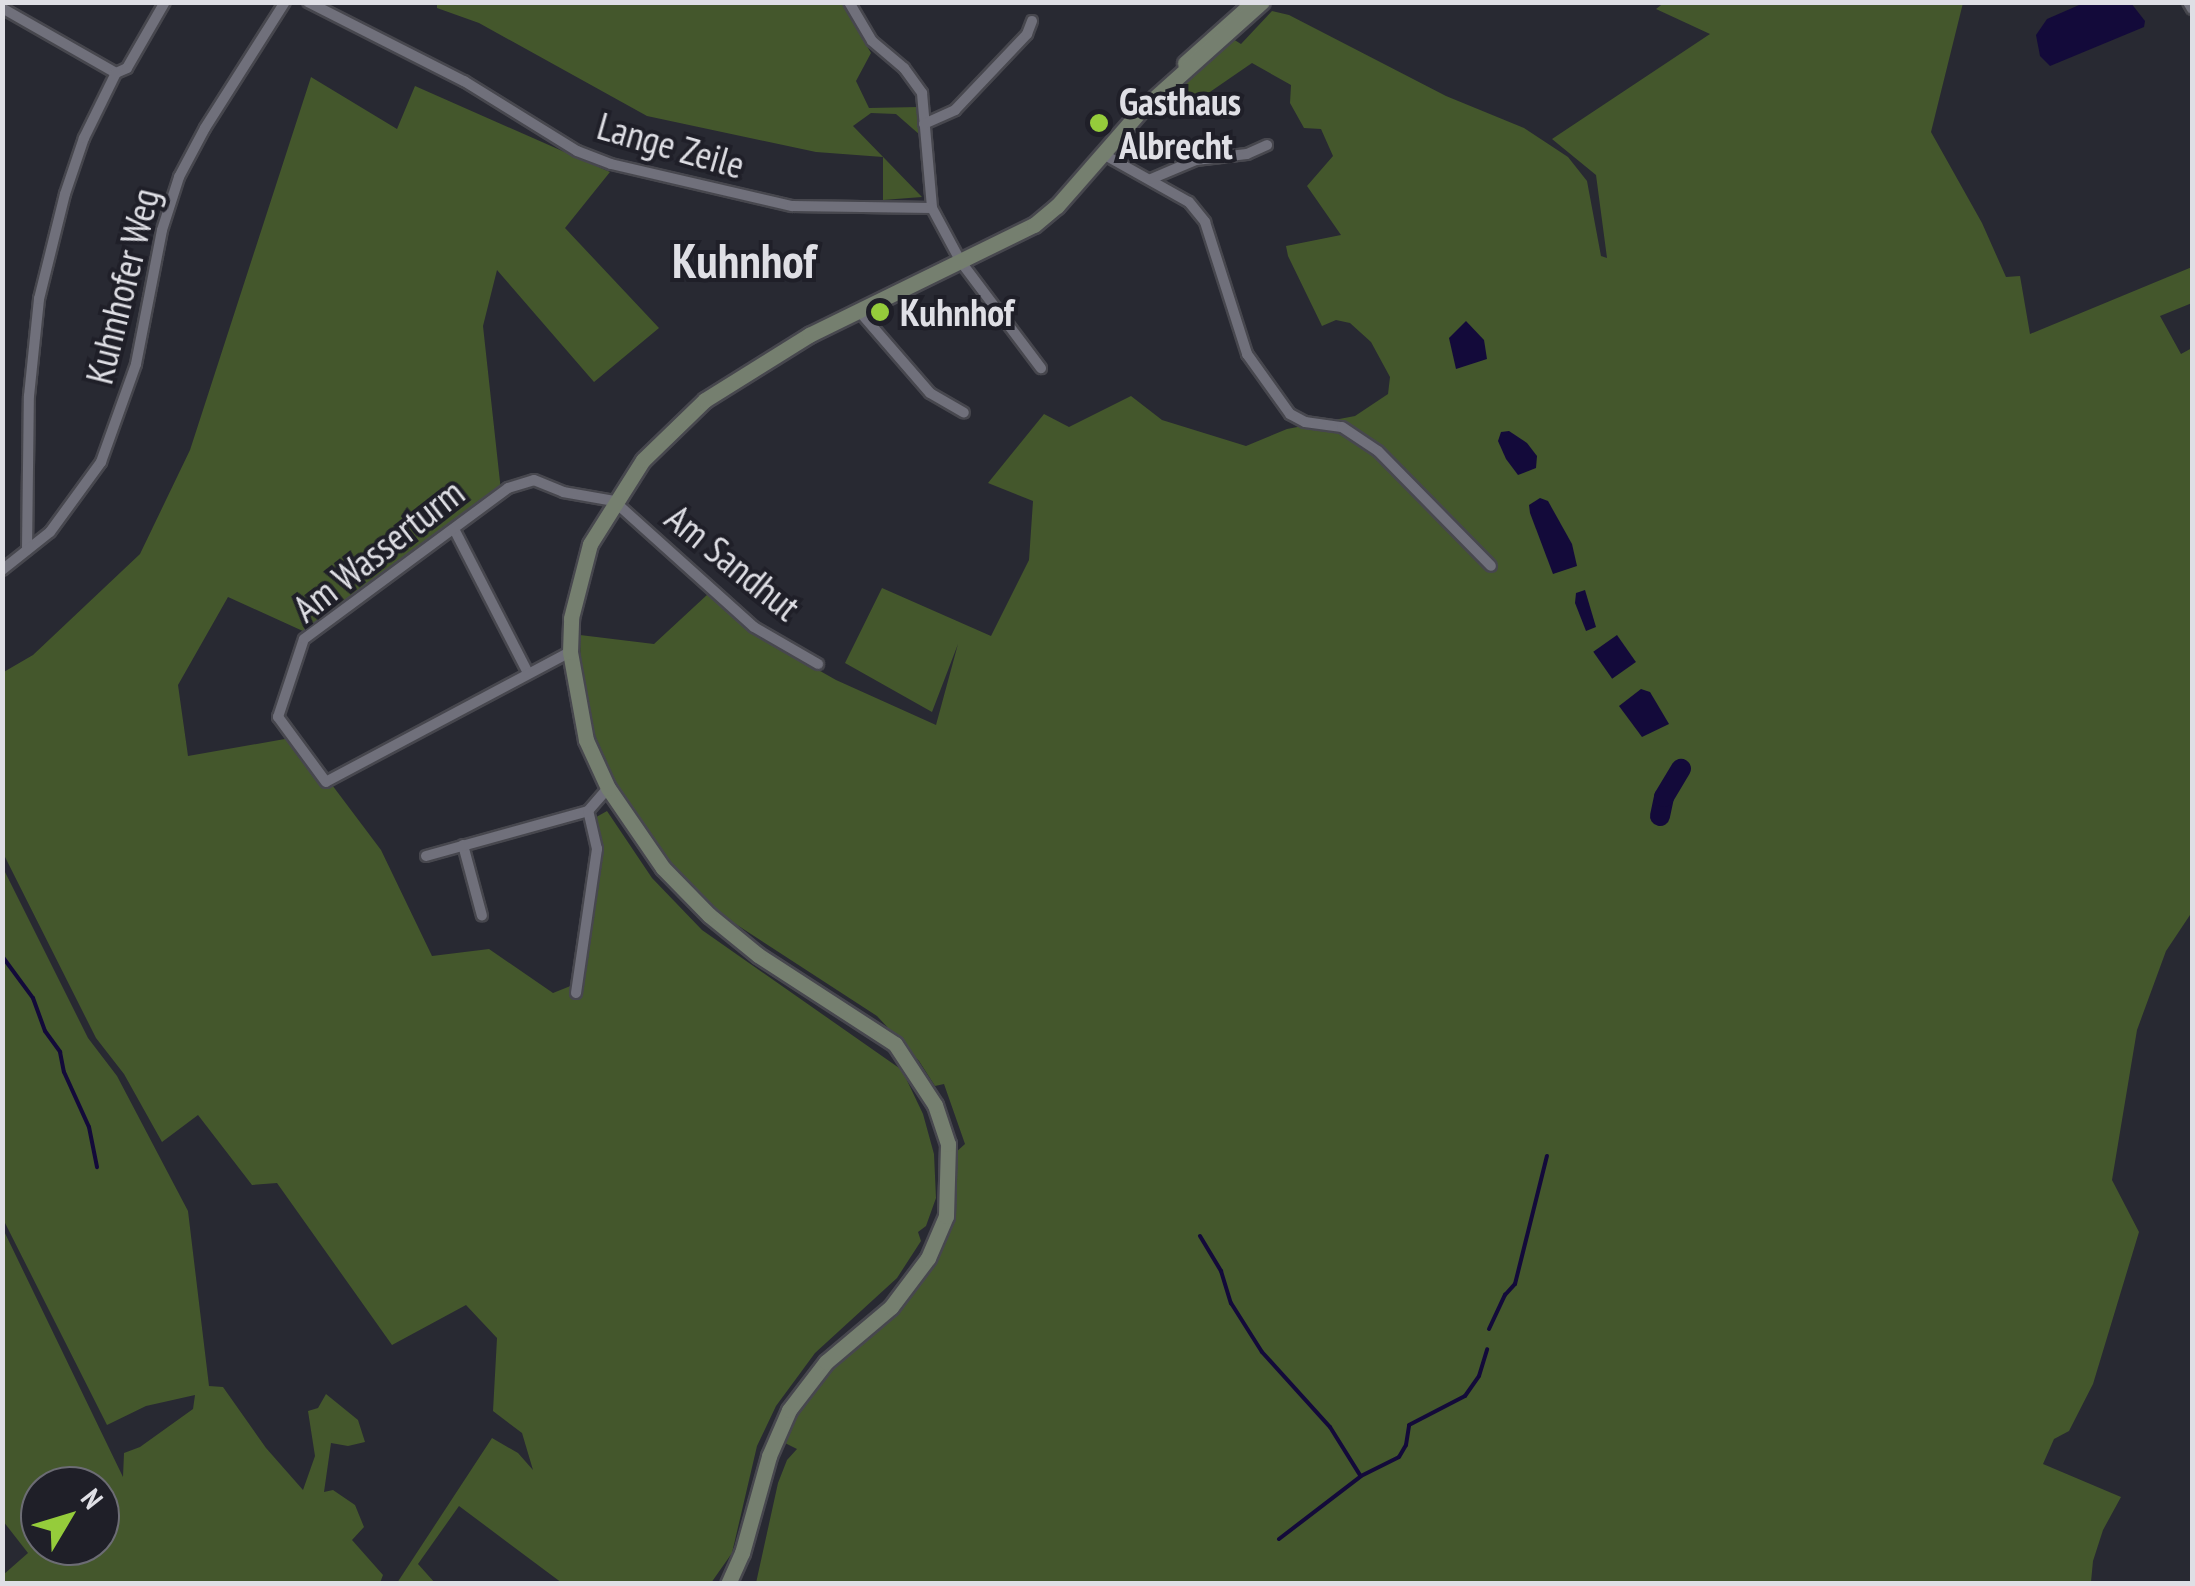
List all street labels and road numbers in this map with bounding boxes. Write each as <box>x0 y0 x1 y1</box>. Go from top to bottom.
street label: Lange Zeile <box>592 102 750 188</box>
street label: Kuhnhofer Weg <box>76 183 168 389</box>
street label: Am Wasserturm <box>283 469 473 631</box>
street label: Am Sandhut <box>657 494 809 630</box>

